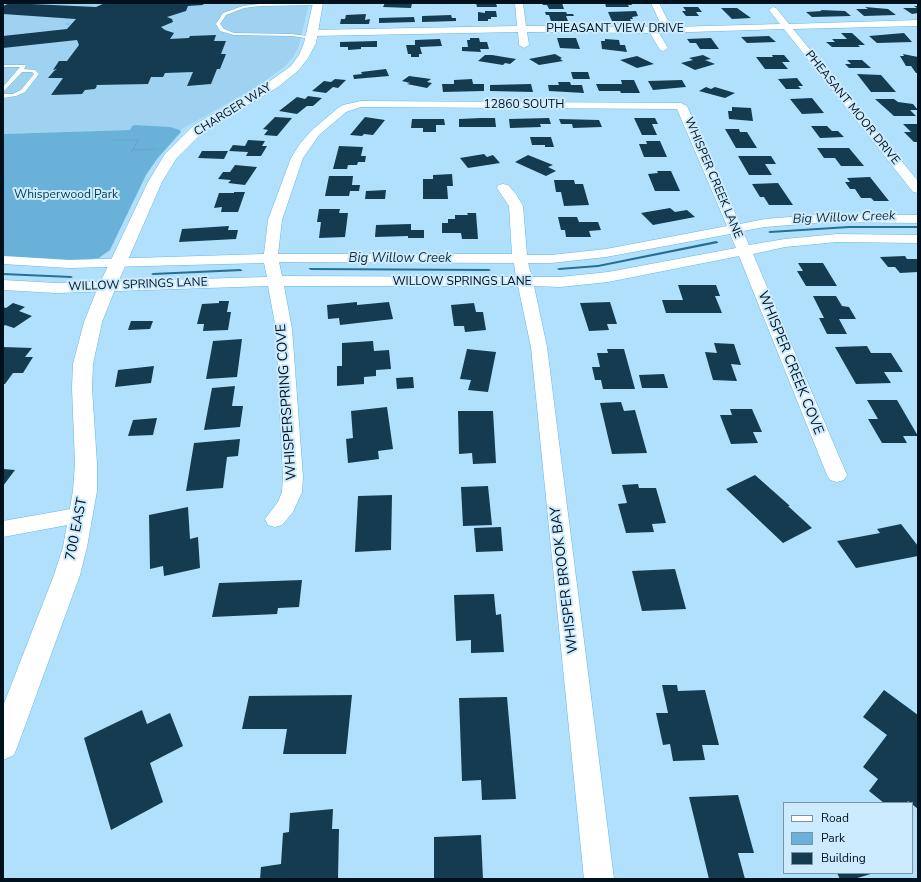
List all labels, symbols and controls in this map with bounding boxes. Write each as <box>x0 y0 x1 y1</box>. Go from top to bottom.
street label: PHEASANT VIEW DRIVE <box>546 22 684 36</box>
street label: PHEASANT MOOR DRIVE <box>802 48 902 168</box>
street label: CHARGER WAY <box>192 80 274 140</box>
street label: 12860 SOUTH <box>484 98 564 112</box>
street label: WHISPER CREEK LANE <box>681 115 745 241</box>
park label: Whisperwood Park <box>14 188 118 202</box>
water label: Big Willow Creek <box>792 208 896 228</box>
water label: Big Willow Creek <box>349 251 451 267</box>
street label: WILLOW SPRINGS LANE <box>68 275 208 295</box>
street label: WILLOW SPRINGS LANE <box>392 275 532 289</box>
street label: WHISPER CREEK COVE <box>754 289 826 437</box>
street label: WHISPERSPRING COVE <box>273 323 301 481</box>
street label: 700 EAST <box>63 496 91 562</box>
street label: WHISPER BROOK BAY <box>548 506 582 654</box>
legend <box>783 802 913 874</box>
text: Road <box>821 810 849 826</box>
text: Park <box>821 830 845 846</box>
text: Building <box>821 850 866 866</box>

